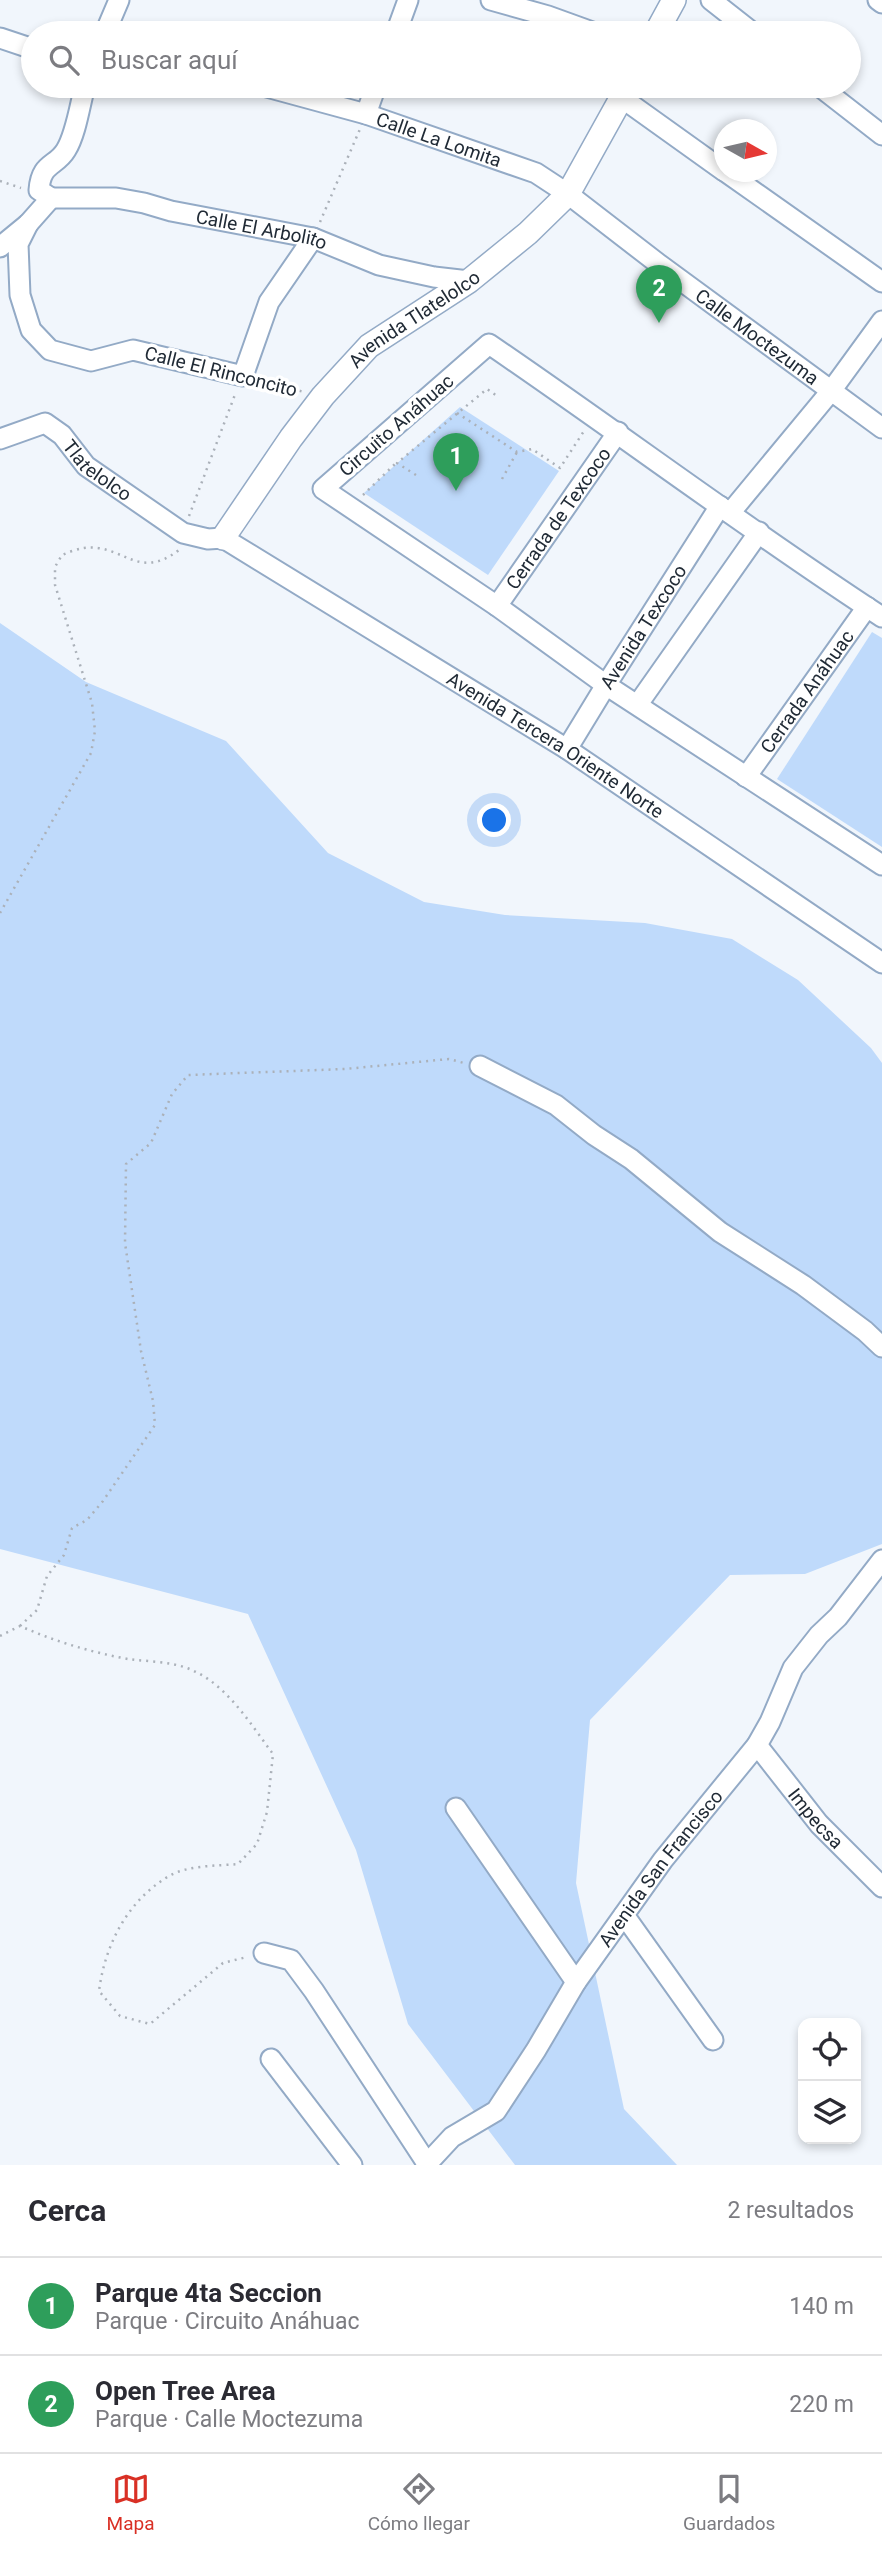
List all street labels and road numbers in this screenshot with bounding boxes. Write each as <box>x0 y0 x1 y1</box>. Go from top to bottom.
street label: Calle La Lomita <box>373 107 504 172</box>
street label: Calle El Arbolito <box>194 205 331 255</box>
street label: Avenida Tlatelolco <box>344 266 485 373</box>
street label: Calle Moctezuma <box>691 284 823 390</box>
street label: Calle El Rinconcito <box>142 341 300 402</box>
street label: Circuito Anáhuac <box>334 369 458 481</box>
street label: Tlatelolco <box>58 435 136 506</box>
street label: Cerrada de Texcoco <box>501 443 616 594</box>
street label: Avenida Texcoco <box>595 561 692 694</box>
street label: Cerrada Anáhuac <box>756 626 859 758</box>
street label: Avenida Tercera Oriente Norte <box>443 667 668 823</box>
street label: Impecsa <box>783 1784 848 1854</box>
street label: Avenida San Francisco <box>594 1785 728 1951</box>

